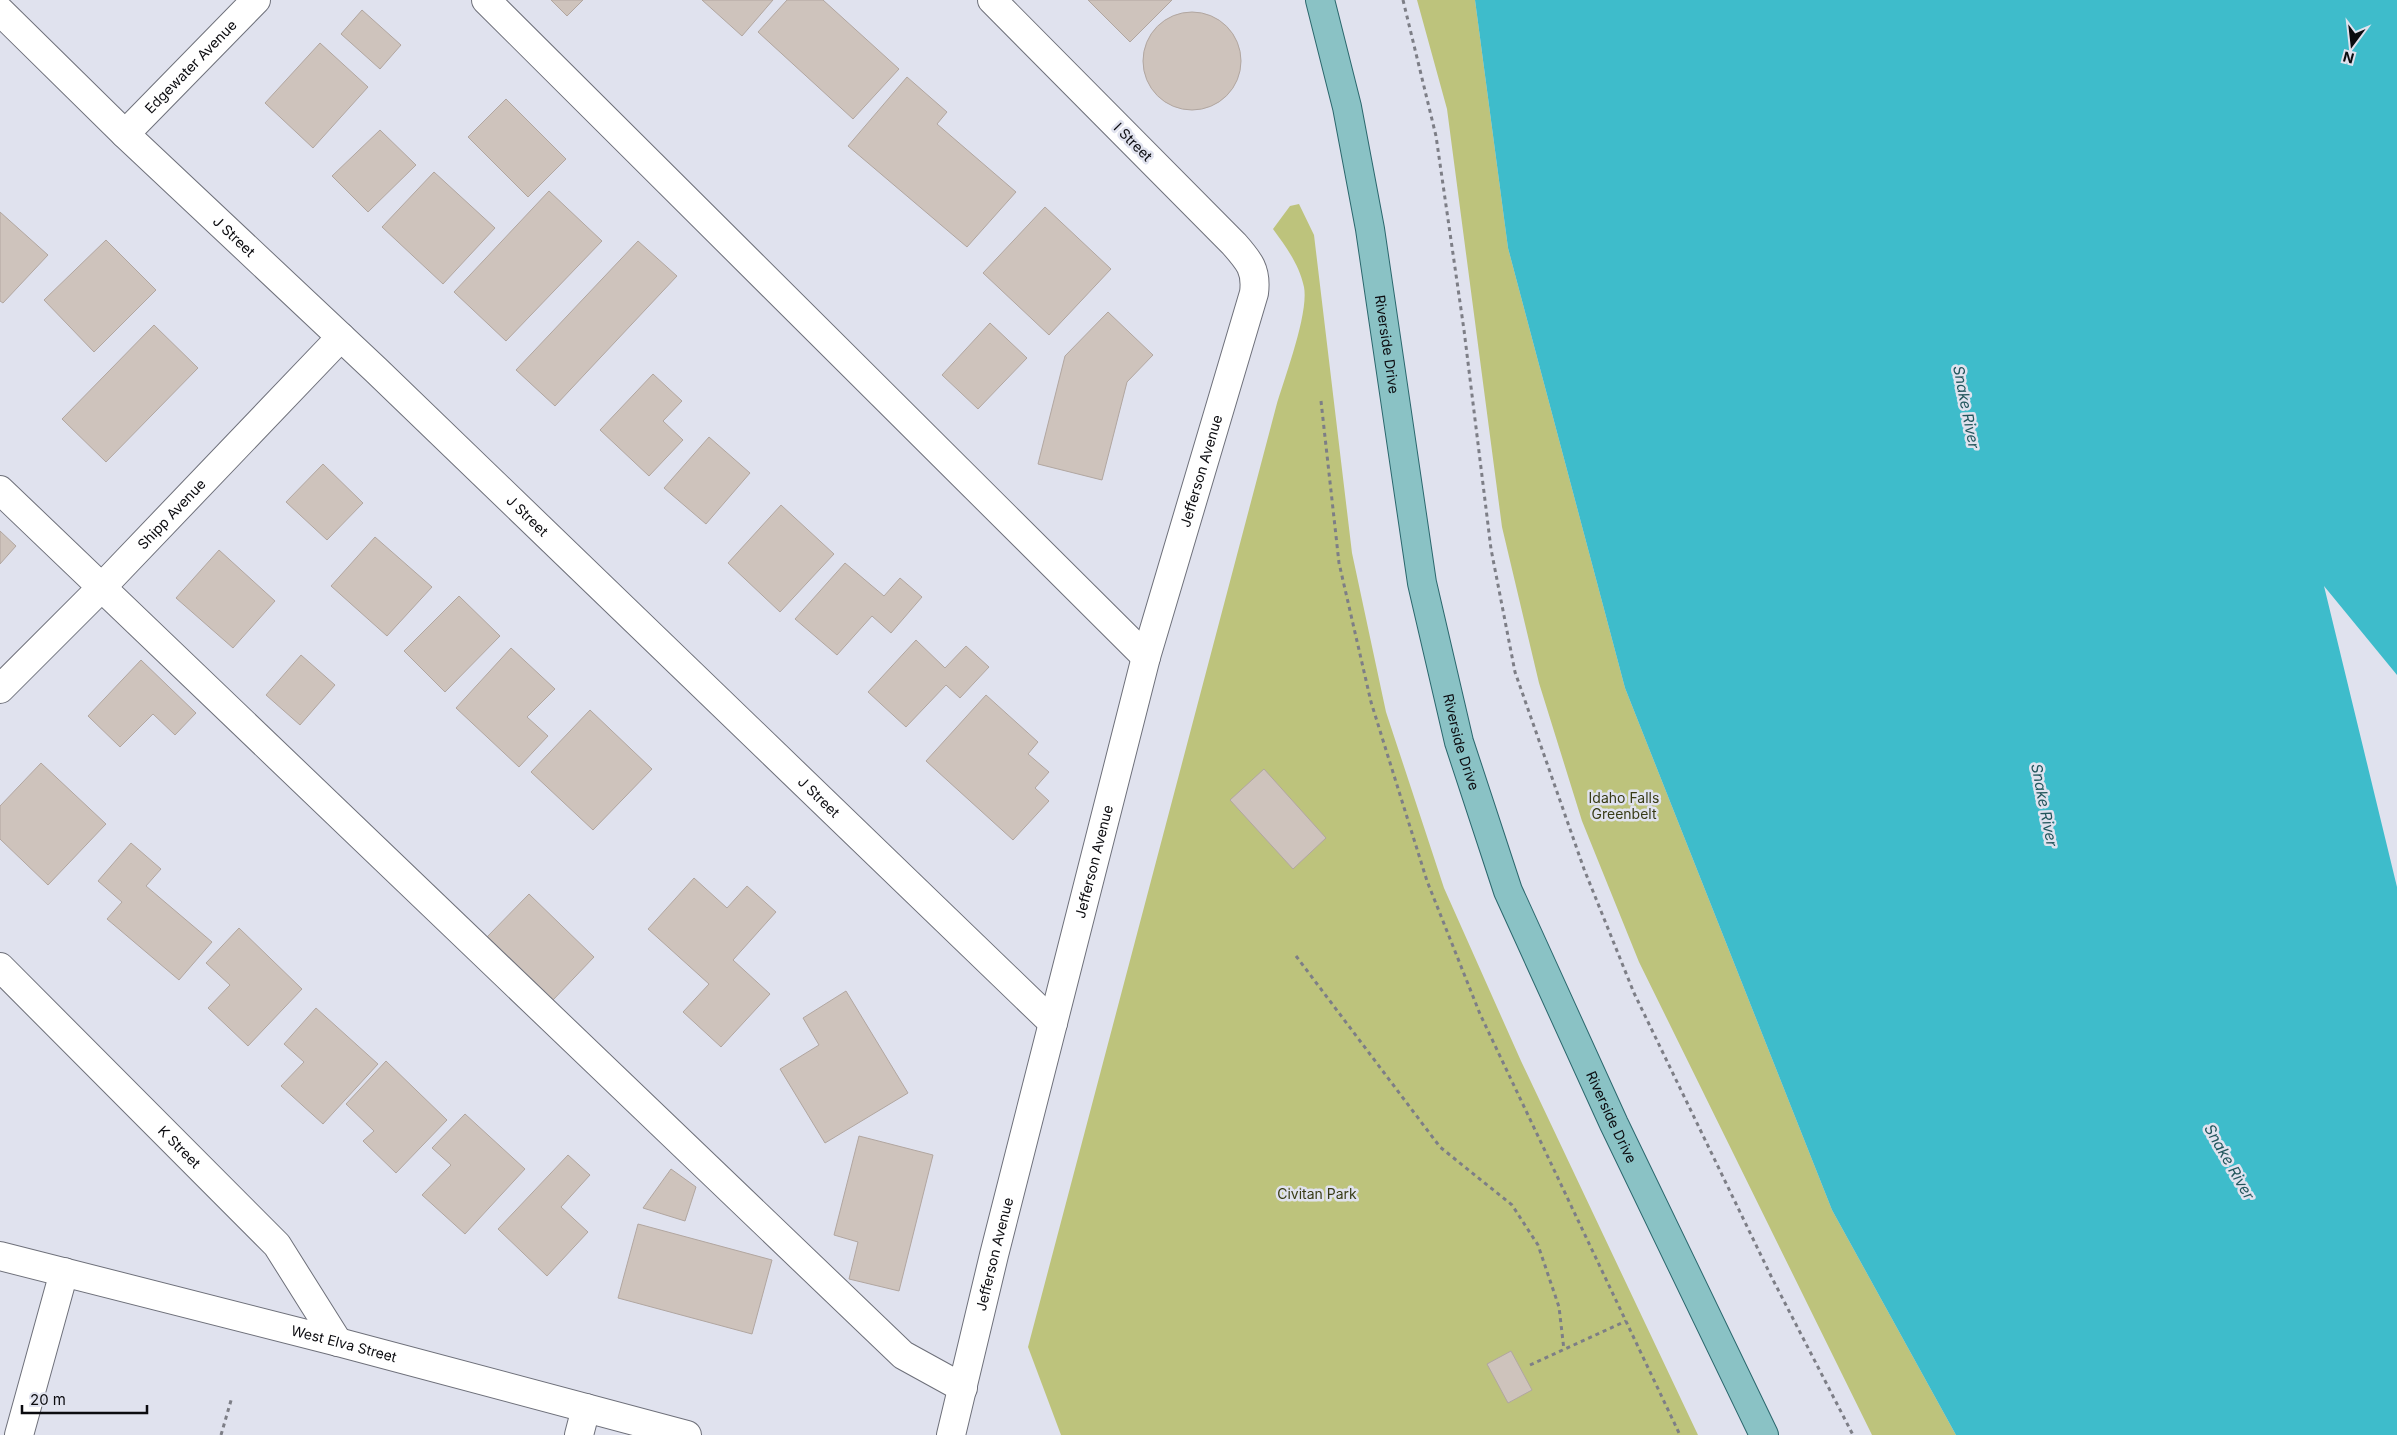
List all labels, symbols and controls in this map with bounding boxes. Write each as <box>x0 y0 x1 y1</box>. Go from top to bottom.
street label: Edgewater Avenue <box>141 16 240 117</box>
north arrow <box>2327 20 2377 70</box>
text: N <box>2341 48 2356 68</box>
street label: I Street <box>1111 119 1156 165</box>
street label: J Street <box>210 212 259 260</box>
street label: Riverside Drive <box>1372 294 1403 395</box>
water label: Snake River <box>1949 364 1984 450</box>
street label: Jefferson Avenue <box>1176 413 1225 529</box>
street label: Shipp Avenue <box>134 475 209 553</box>
street label: J Street <box>503 492 552 540</box>
street label: Riverside Drive <box>1440 692 1483 792</box>
water label: Snake River <box>2027 762 2062 848</box>
street label: J Street <box>795 773 844 821</box>
park label: Idaho Falls Greenbelt <box>1589 789 1659 822</box>
street label: Jefferson Avenue <box>1071 803 1116 920</box>
street label: Riverside Drive <box>1583 1068 1641 1166</box>
water label: Snake River <box>2200 1121 2259 1203</box>
street label: K Street <box>155 1122 205 1172</box>
park label: Civitan Park <box>1277 1185 1357 1202</box>
street label: Jefferson Avenue <box>972 1196 1016 1313</box>
street label: West Elva Street <box>290 1321 399 1365</box>
scale bar <box>22 1382 148 1414</box>
text: 20 m <box>30 1390 66 1409</box>

